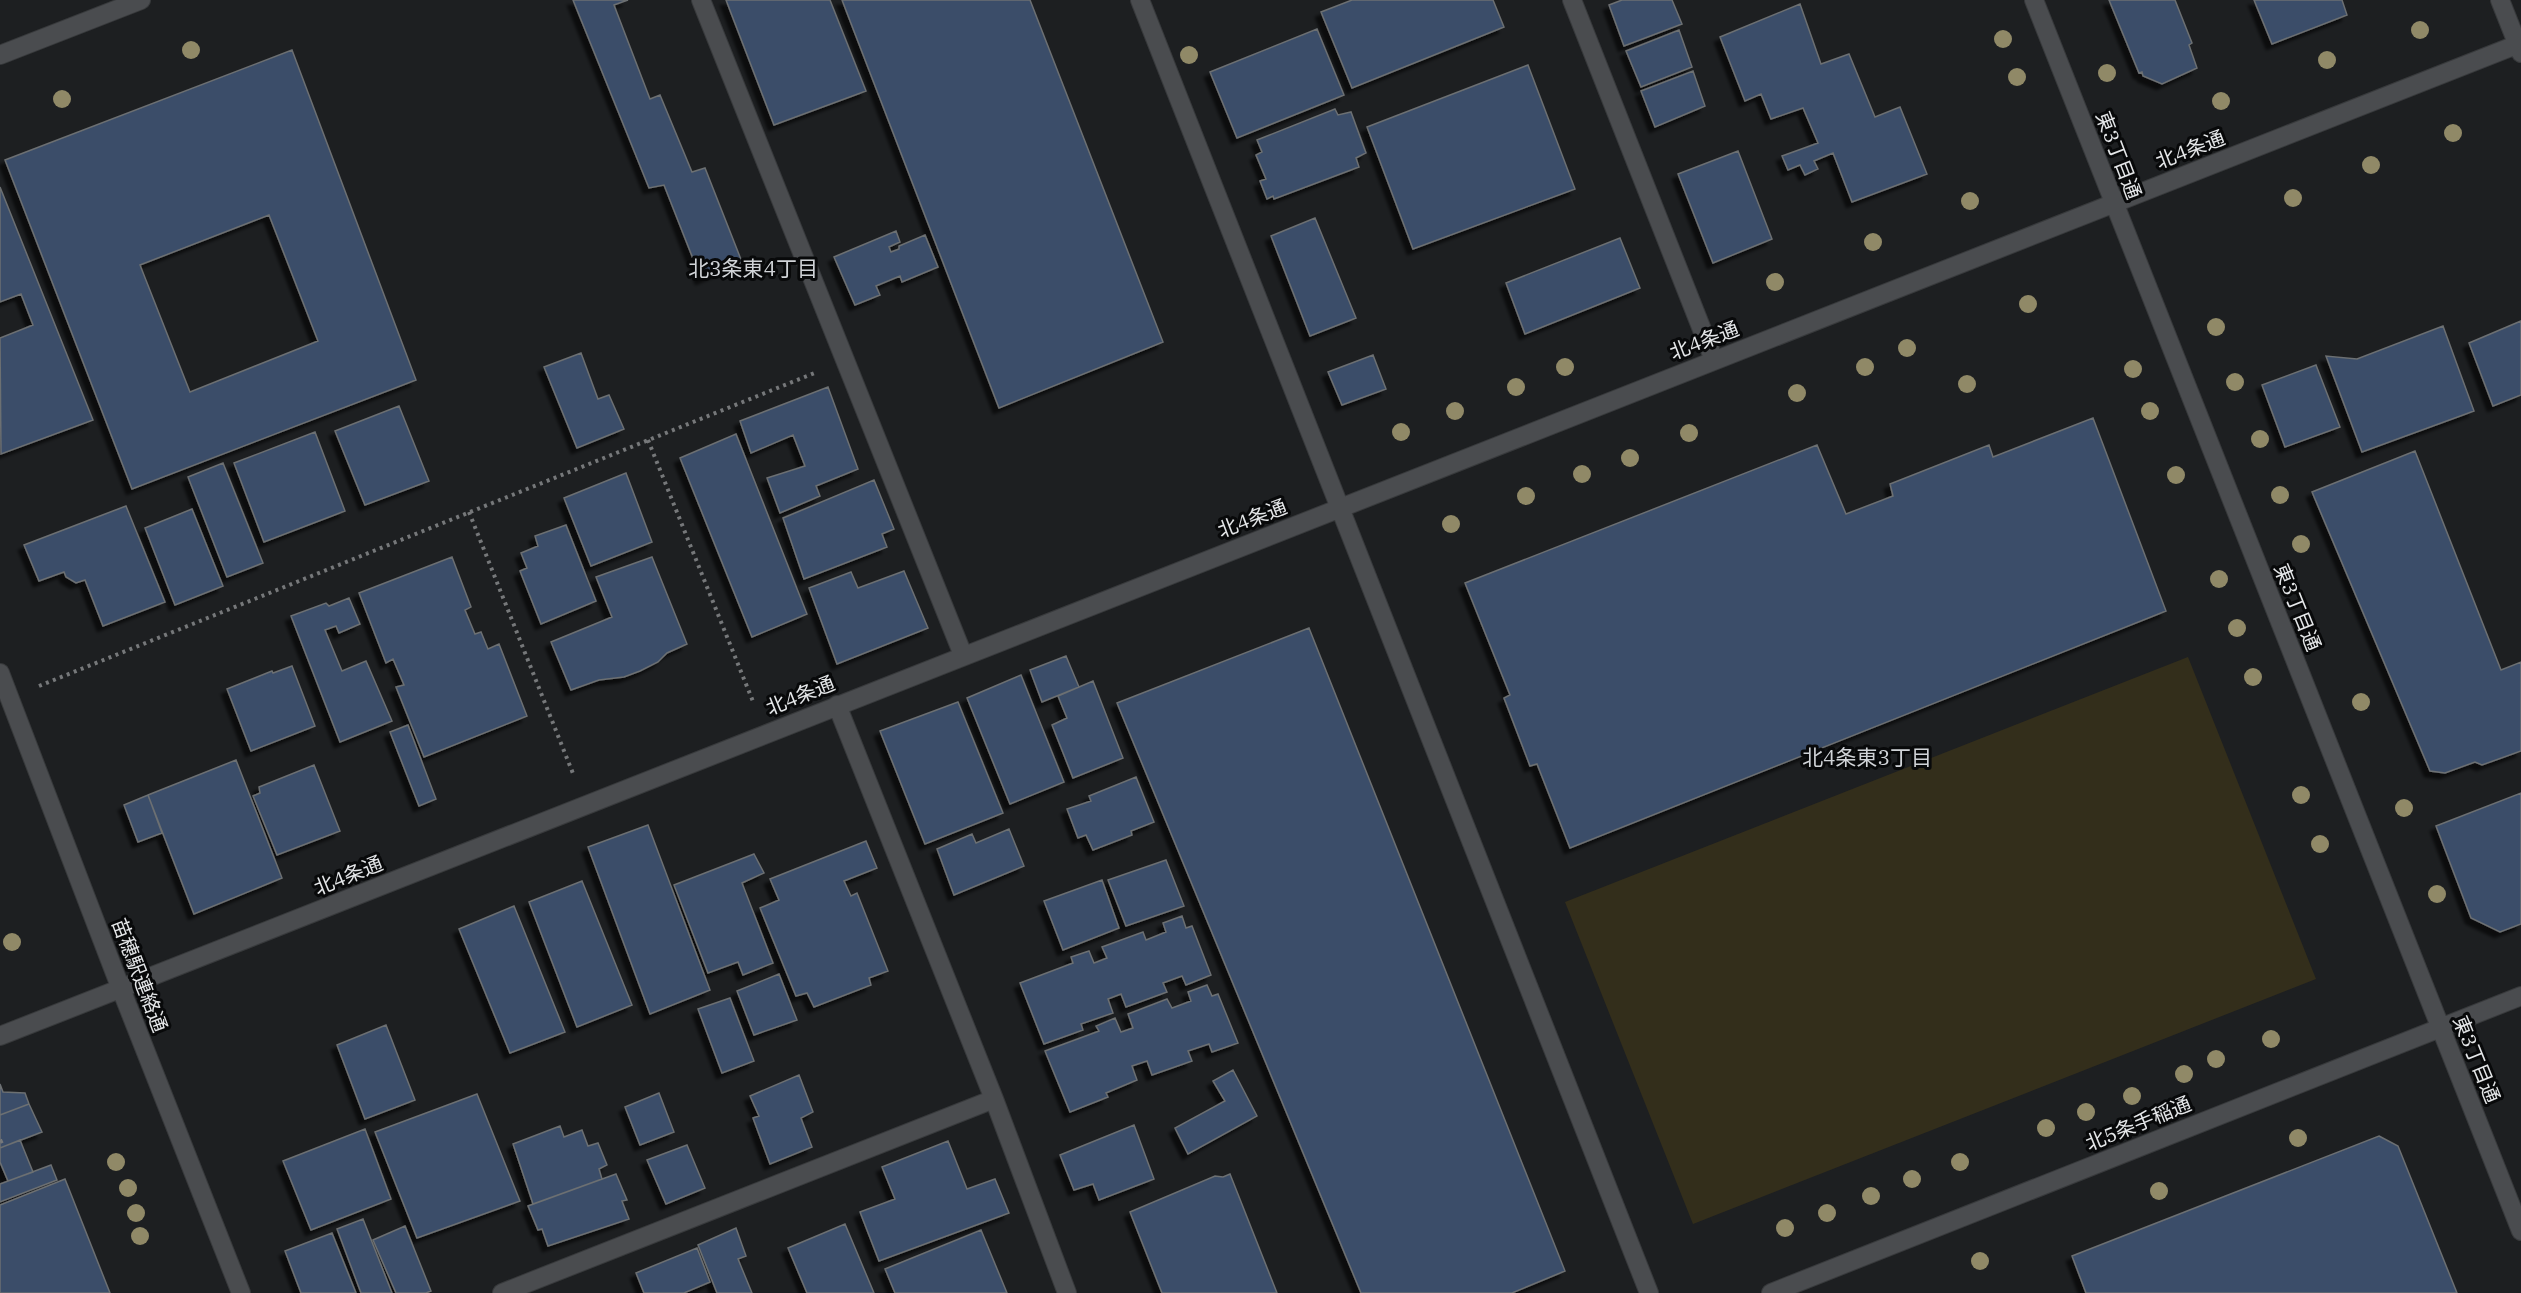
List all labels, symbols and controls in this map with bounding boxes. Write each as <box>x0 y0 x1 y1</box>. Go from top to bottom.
street label: 東3丁目通 <box>2090 107 2148 203</box>
street label: 北4条通 <box>2152 123 2228 175</box>
district label: 北3条東4丁目 <box>688 254 818 282</box>
street label: 北4条通 <box>1666 314 1742 366</box>
street label: 北4条通 <box>1214 492 1290 544</box>
street label: 東3丁目通 <box>2268 559 2328 655</box>
street label: 北4条通 <box>762 669 838 721</box>
district label: 北4条東3丁目 <box>1802 743 1932 771</box>
street label: 北4条通 <box>310 849 386 901</box>
street label: 苗穂駅連絡通 <box>106 914 174 1036</box>
street label: 東3丁目通 <box>2447 1011 2507 1107</box>
street label: 北5条手稲通 <box>2081 1090 2195 1156</box>

